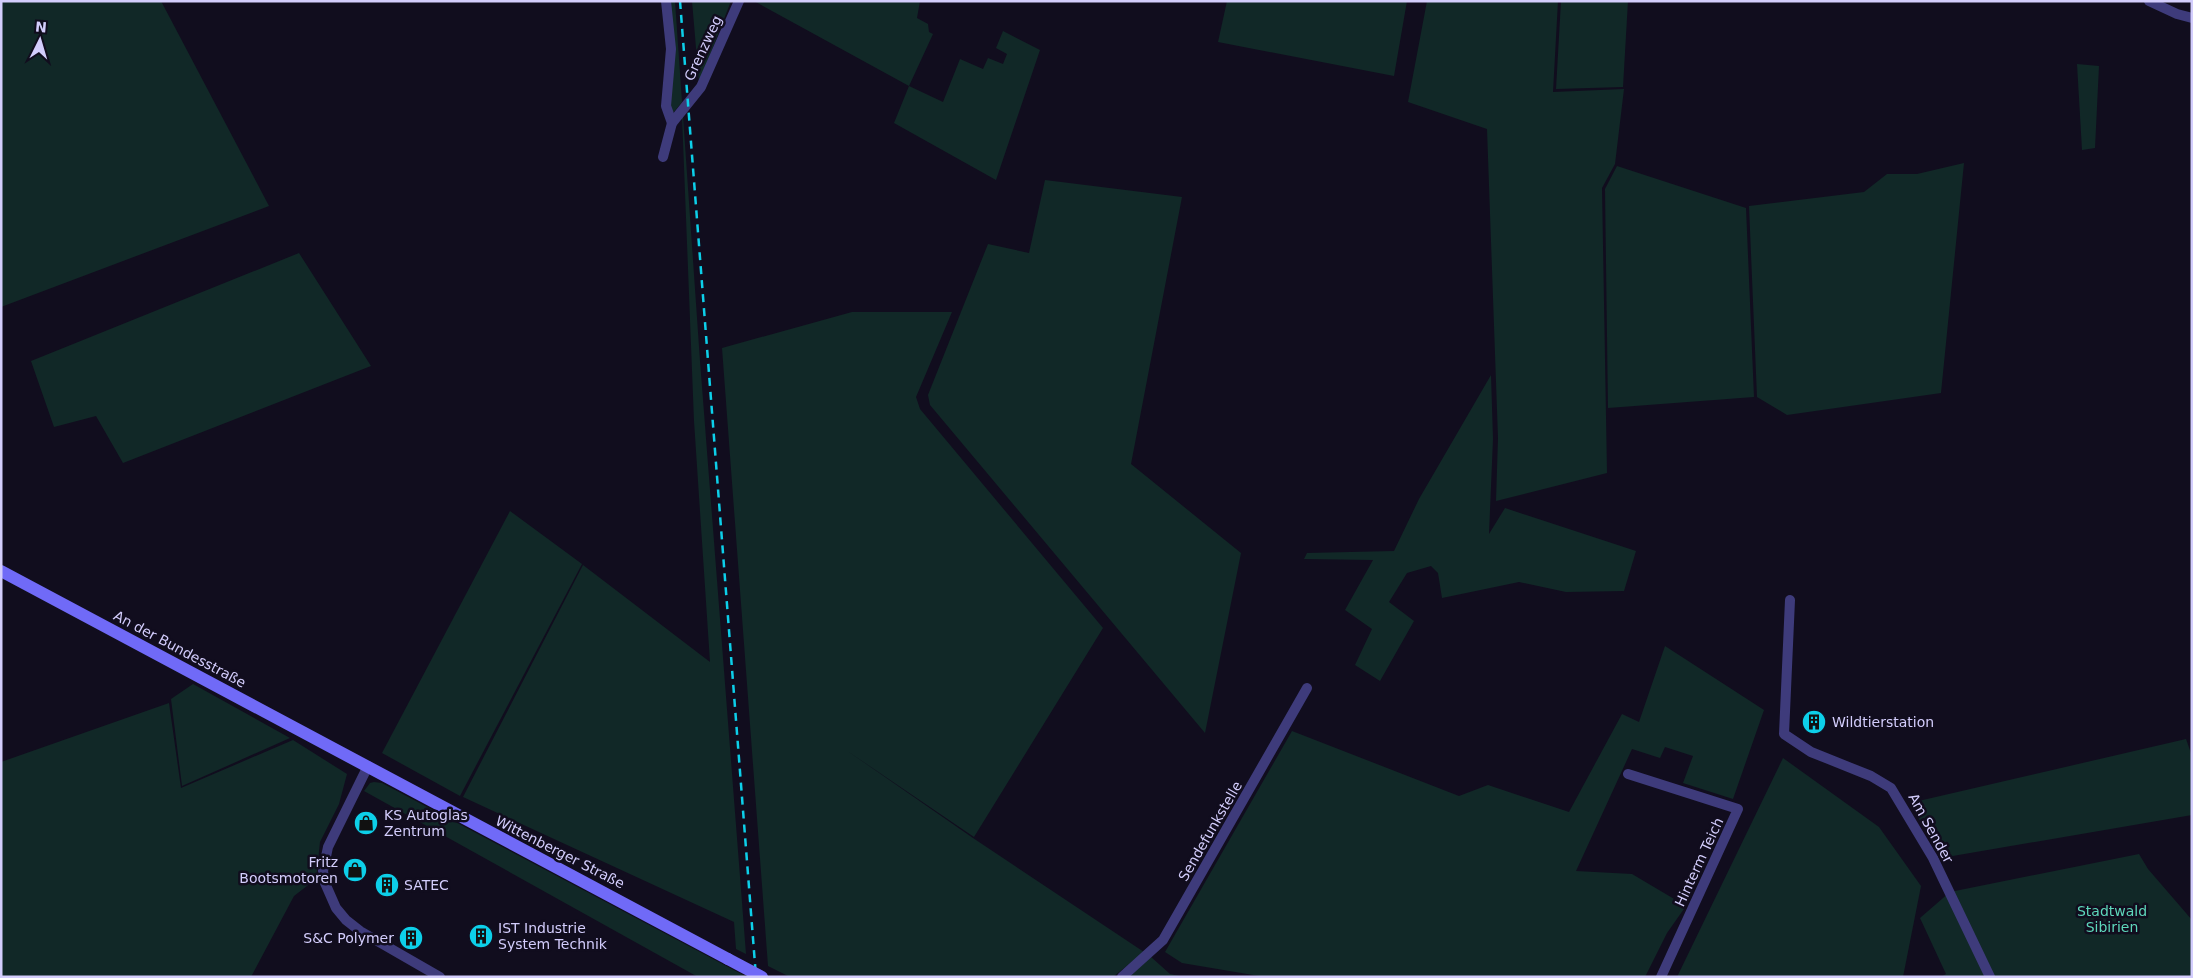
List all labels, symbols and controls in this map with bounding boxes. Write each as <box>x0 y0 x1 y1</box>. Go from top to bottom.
street label: Grenzweg <box>681 13 725 83</box>
north arrow <box>15 15 65 65</box>
text: N <box>35 19 48 36</box>
street label: An der Bundesstraße <box>111 607 249 691</box>
building icon: Wildtierstation <box>1801 709 1827 735</box>
place label: Wildtierstation <box>1832 714 1934 730</box>
street label: Sendefunkstelle <box>1175 778 1245 884</box>
street label: Am Sender <box>1905 790 1957 866</box>
place label: KS Autoglas Zentrum <box>384 807 468 839</box>
shop icon: KS Autoglas Zentrum <box>353 810 379 836</box>
street label: Wittenberger Straße <box>493 812 627 892</box>
street label: Hinterm Teich <box>1671 815 1727 909</box>
place label: Fritz Bootsmotoren <box>239 854 338 886</box>
shop icon: Fritz Bootsmotoren <box>342 857 368 883</box>
building icon: SATEC <box>374 872 400 898</box>
place label: SATEC <box>404 877 449 893</box>
park label: Stadtwald Sibirien <box>2077 903 2147 935</box>
place label: IST Industrie System Technik <box>498 920 608 952</box>
building icon: IST Industrie System Technik <box>468 923 494 949</box>
building icon: S&C Polymer <box>398 925 424 951</box>
place label: S&C Polymer <box>303 930 394 946</box>

